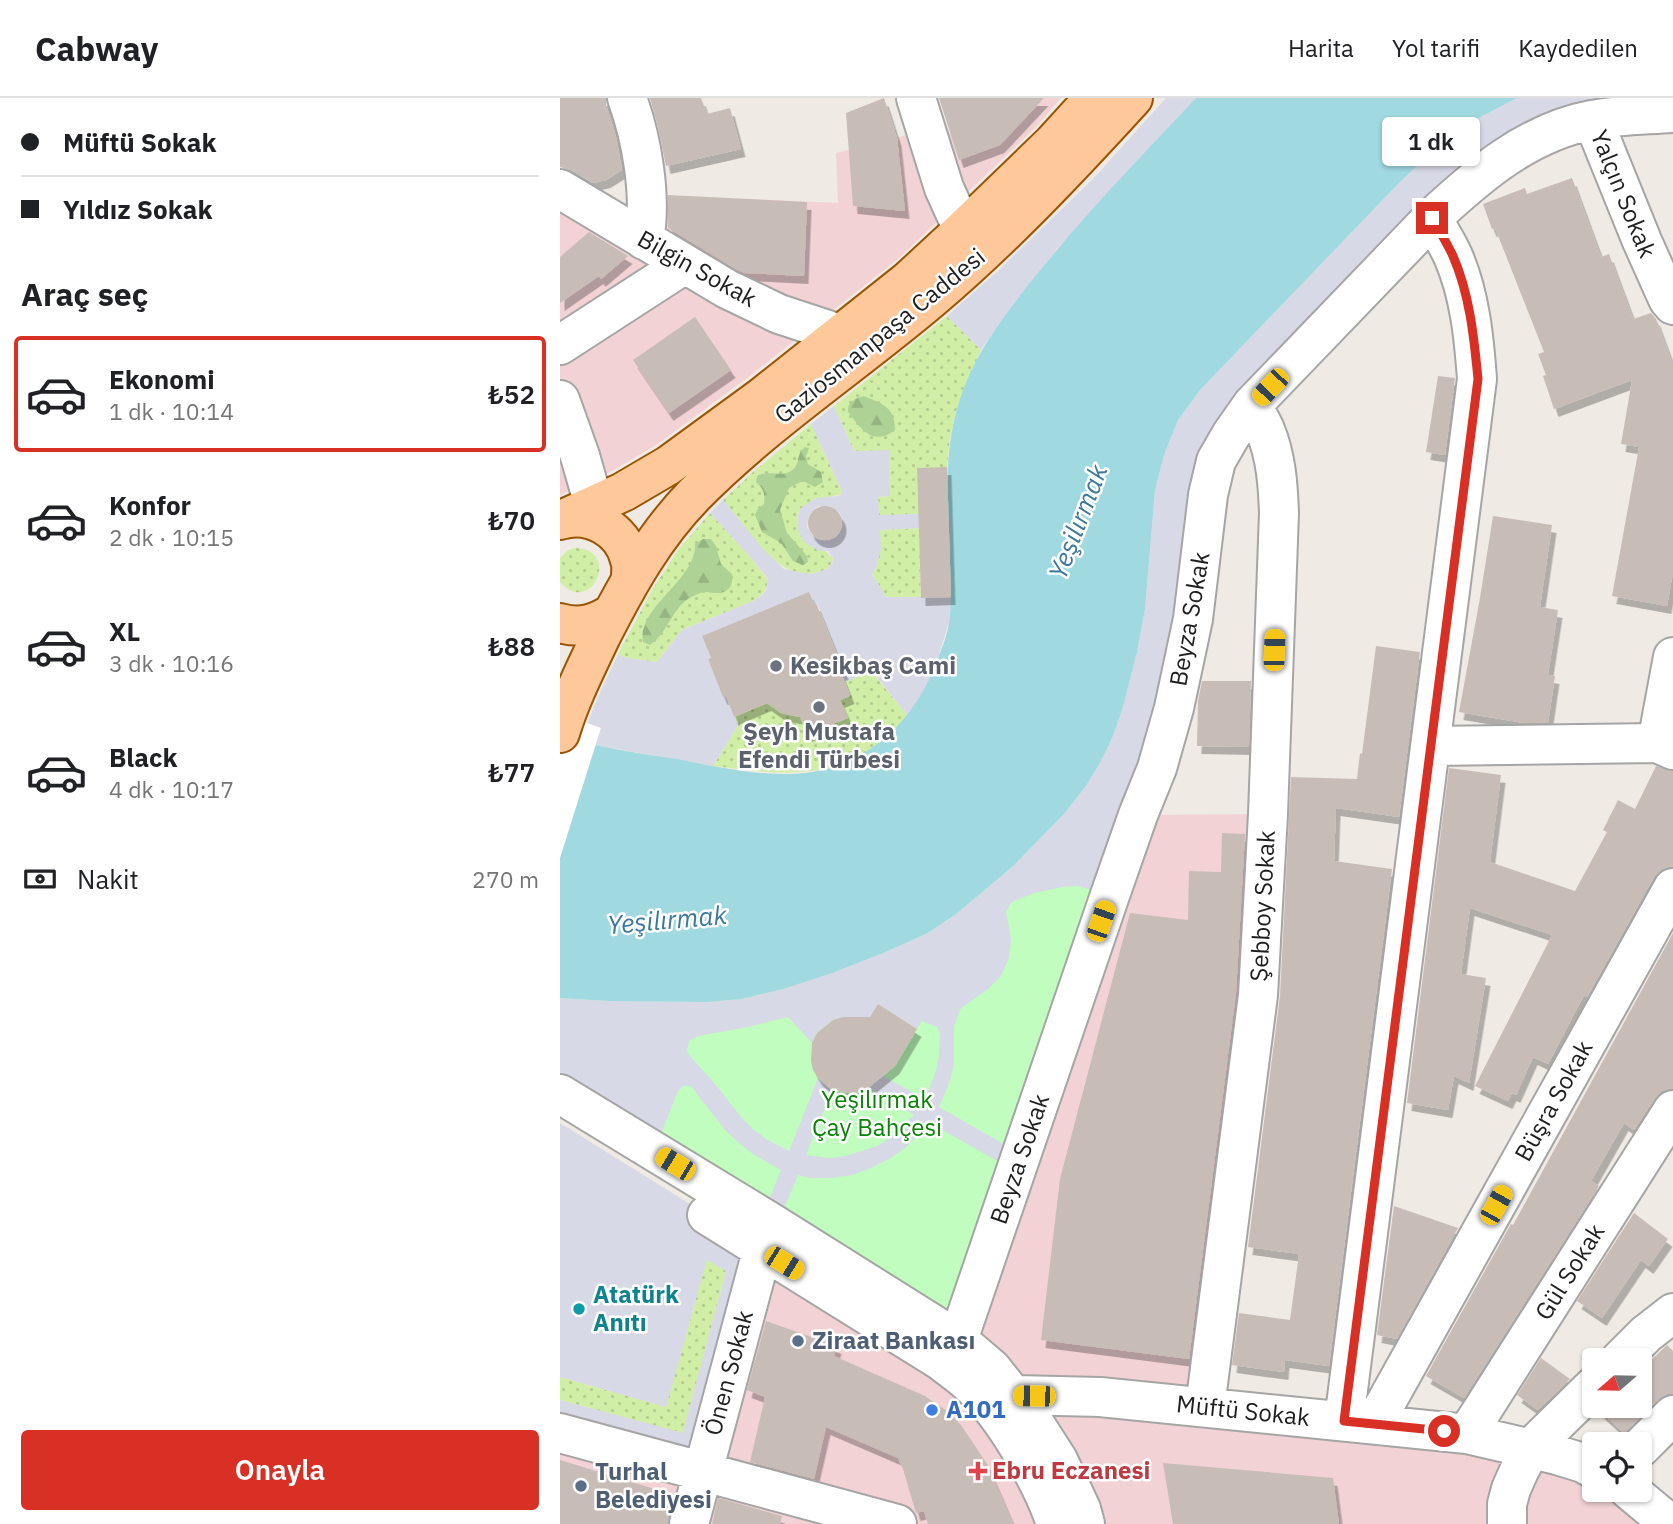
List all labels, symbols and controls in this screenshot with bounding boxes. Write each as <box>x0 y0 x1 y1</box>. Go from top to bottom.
text: Cabway <box>35 27 158 70</box>
text: Harita <box>1288 32 1354 64</box>
text: Yol tarifi <box>1392 32 1480 64</box>
text: Kaydedilen <box>1518 32 1638 64</box>
callout: 1 dk <box>1383 116 1481 166</box>
text: Müftü Sokak <box>63 125 216 159</box>
street label: Yalçın Sokak <box>1584 125 1664 263</box>
text: 1 dk <box>1408 126 1454 156</box>
text: Yıldız Sokak <box>63 192 213 226</box>
route end <box>1416 202 1448 234</box>
street label: Bilgin Sokak <box>632 222 763 314</box>
street label: Gaziosmanpaşa Caddesi <box>767 240 991 430</box>
text: Araç seç <box>21 273 148 315</box>
text: Ekonomi <box>109 362 215 396</box>
icon: car <box>25 363 88 426</box>
car <box>1248 364 1293 410</box>
text: ₺52 <box>488 377 535 411</box>
text: 1 dk · 10:14 <box>109 396 234 426</box>
water label: Yeşilırmak <box>1040 459 1115 584</box>
text: Konfor <box>109 488 191 522</box>
icon: car <box>25 489 88 552</box>
text: ₺70 <box>488 503 535 537</box>
text: 2 dk · 10:15 <box>109 522 234 552</box>
street label: Beyza Sokak <box>1161 549 1217 688</box>
text: XL <box>109 614 140 648</box>
icon: car <box>25 615 88 678</box>
text: ₺88 <box>488 629 535 663</box>
car <box>1263 629 1286 671</box>
text: 3 dk · 10:16 <box>109 648 234 678</box>
place label: Kesikbaş Cami <box>790 649 956 681</box>
marker: Kesikbaş Cami <box>768 658 784 674</box>
marker: Şeyh Mustafa Efendi Türbesi <box>811 699 827 715</box>
place label: Şeyh Mustafa Efendi Türbesi <box>738 715 900 775</box>
text: Black <box>109 740 177 774</box>
icon: car <box>25 741 88 804</box>
text: ₺77 <box>488 755 535 789</box>
text: 4 dk · 10:17 <box>109 774 234 804</box>
street label: Şebboy Sokak <box>1242 829 1282 982</box>
icon: cash <box>21 860 59 898</box>
text: Nakit <box>77 862 139 896</box>
text: 270 m <box>472 864 539 894</box>
water label: Yeşilırmak <box>606 897 729 941</box>
car <box>1085 898 1118 944</box>
street label: Büşra Sokak <box>1507 1034 1600 1167</box>
park label: Yeşilırmak Çay Bahçesi <box>812 1083 942 1143</box>
street label: Beyza Sokak <box>982 1089 1056 1228</box>
car <box>652 1144 699 1184</box>
car <box>1477 1182 1516 1228</box>
street label: Gül Sokak <box>1527 1217 1611 1326</box>
car <box>761 1243 808 1283</box>
place label: Atatürk Anıtı <box>593 1278 679 1338</box>
marker: Atatürk Anıtı <box>571 1301 587 1317</box>
street label: Önen Sokak <box>696 1306 760 1439</box>
place label: Ziraat Bankası <box>812 1324 975 1356</box>
marker: Ziraat Bankası <box>790 1333 806 1349</box>
north arrow <box>1582 1348 1652 1418</box>
map controls <box>1582 1348 1652 1502</box>
car <box>1013 1385 1056 1407</box>
street label: Müftü Sokak <box>1175 1387 1312 1433</box>
place label: A101 <box>946 1393 1006 1425</box>
marker: A101 <box>924 1402 940 1418</box>
route start <box>1428 1415 1460 1447</box>
button: Onayla <box>21 1430 539 1510</box>
button: locate <box>1582 1432 1652 1502</box>
place label: Ebru Eczanesi <box>992 1454 1150 1486</box>
place label: Turhal Belediyesi <box>595 1455 712 1515</box>
marker: Ebru Eczanesi <box>970 1463 986 1479</box>
marker: Turhal Belediyesi <box>573 1478 589 1494</box>

